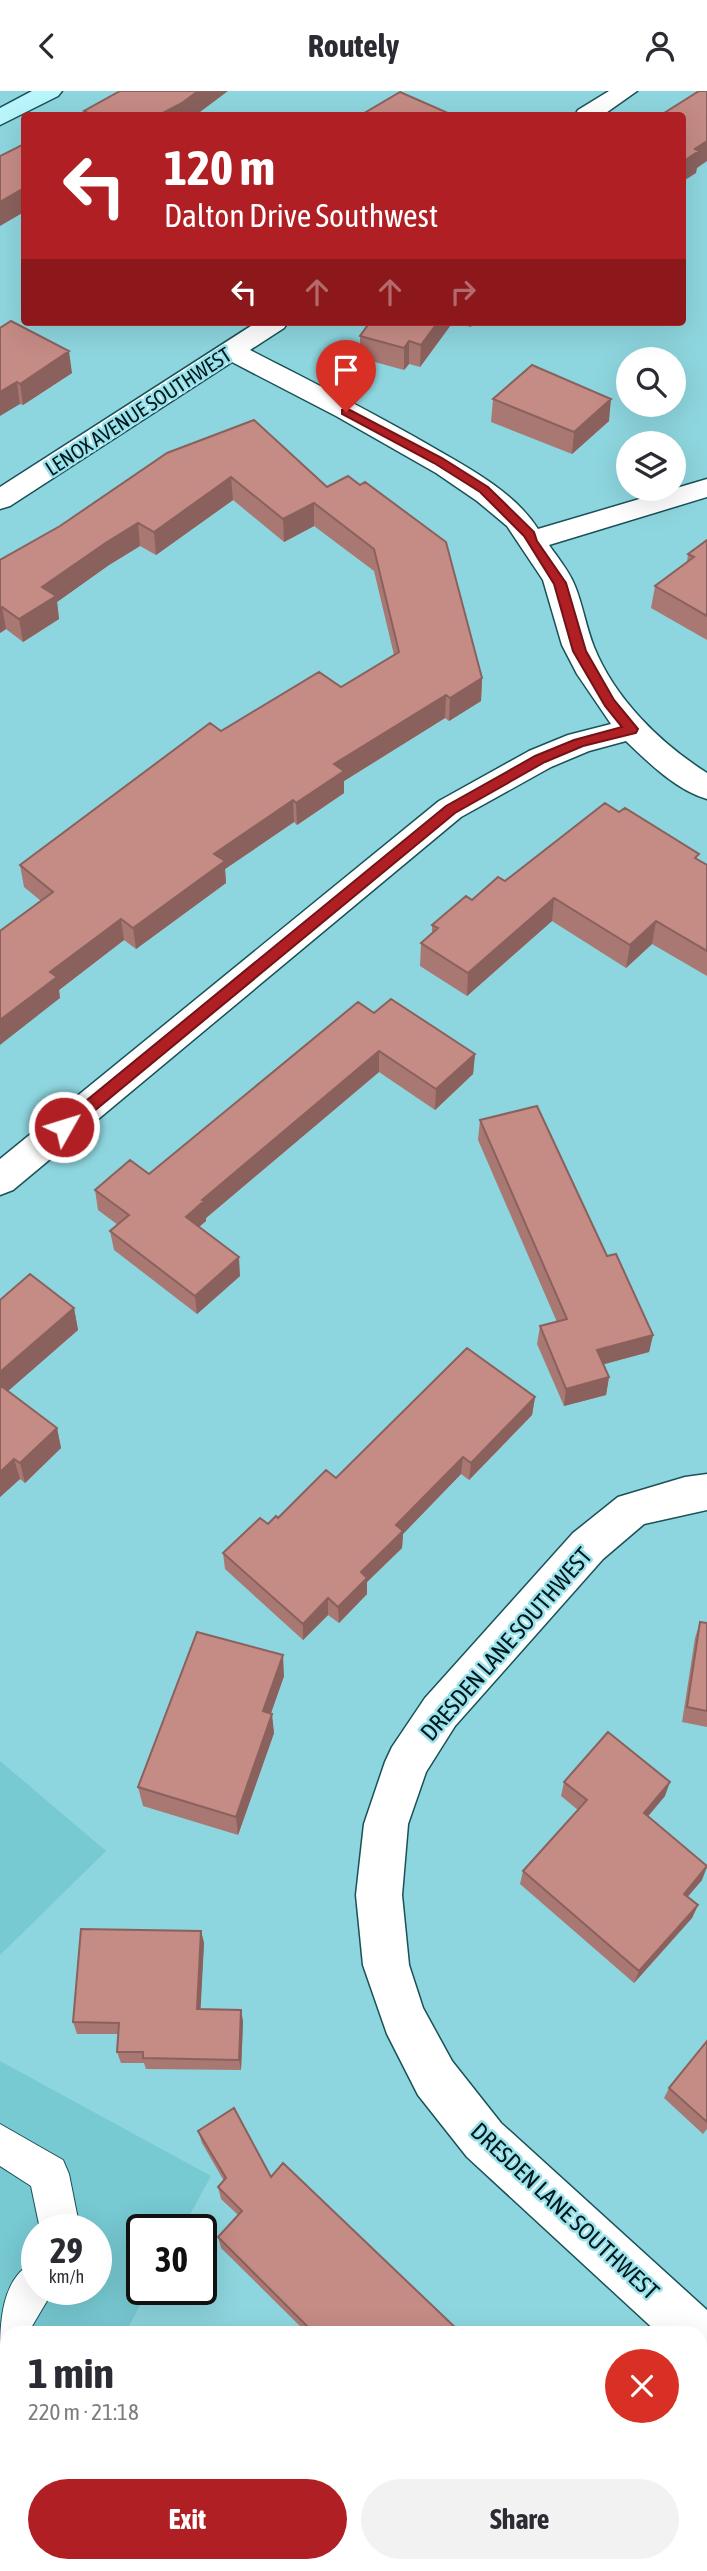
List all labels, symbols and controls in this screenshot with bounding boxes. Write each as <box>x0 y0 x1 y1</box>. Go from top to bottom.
icon: back <box>28 27 66 65</box>
text: Routely <box>308 27 399 64</box>
icon: person <box>641 27 679 65</box>
text: 120 m <box>164 139 275 195</box>
icon: left <box>49 140 140 231</box>
text: Dalton Drive Southwest <box>164 197 438 234</box>
icon: left <box>225 273 263 311</box>
icon: ahead <box>298 273 336 311</box>
icon: ahead <box>371 273 409 311</box>
icon: right <box>444 273 482 311</box>
pin <box>316 340 376 412</box>
street label: LENOX AVENUE SOUTHWEST <box>41 342 235 480</box>
map controls <box>616 347 686 501</box>
button: search <box>616 347 686 417</box>
icon: arrive <box>327 351 365 389</box>
button: layers <box>616 431 686 501</box>
position arrow <box>27 1090 101 1164</box>
street label: DRESDEN LANE SOUTHWEST <box>415 1542 597 1746</box>
street label: DRESDEN LANE SOUTHWEST <box>466 2117 665 2305</box>
speed limit sign: 30 <box>126 2214 217 2305</box>
text: 29 <box>50 2230 83 2270</box>
text: km/h <box>49 2266 84 2287</box>
text: 1 min <box>28 2349 114 2397</box>
button: close <box>605 2349 679 2423</box>
text: 220 m · 21:18 <box>28 2399 139 2425</box>
button: Exit <box>28 2479 347 2559</box>
button: Share <box>361 2479 679 2559</box>

